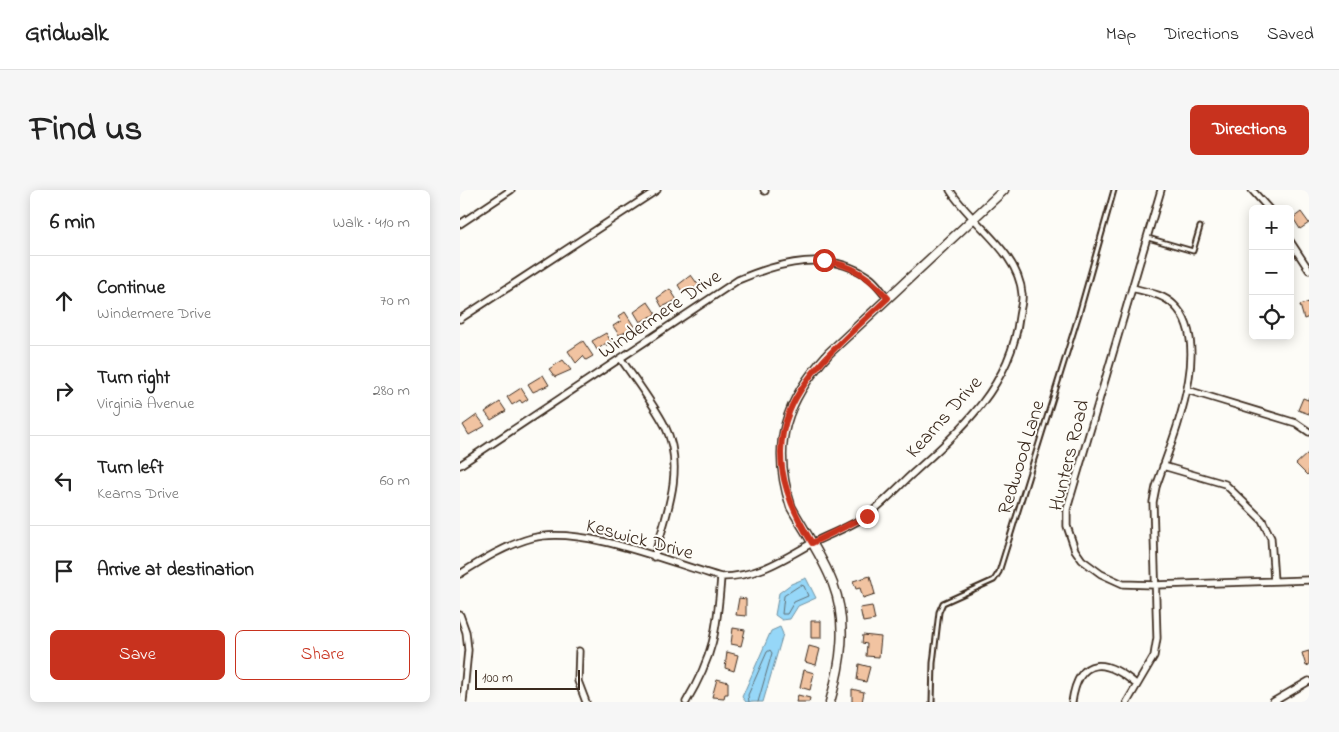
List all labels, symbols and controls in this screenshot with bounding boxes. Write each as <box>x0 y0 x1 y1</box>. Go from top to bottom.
text: Gridwalk <box>25 17 109 52</box>
text: Map <box>1106 22 1136 48</box>
text: Directions <box>1164 22 1239 48</box>
text: Saved <box>1267 22 1314 48</box>
text: Find us <box>30 105 142 156</box>
button: Directions <box>1190 105 1309 155</box>
map controls <box>1249 205 1294 340</box>
button: + <box>1249 205 1294 250</box>
text: 6 min <box>50 208 95 238</box>
text: Walk · 410 m <box>333 211 410 235</box>
route start <box>813 249 836 272</box>
button: − <box>1249 250 1294 295</box>
street label: Windermere Drive <box>593 263 728 367</box>
text: Continue <box>97 275 165 302</box>
icon: ahead <box>50 287 78 315</box>
text: 70 m <box>380 289 410 313</box>
button: locate <box>1249 295 1294 340</box>
text: Windermere Drive <box>97 302 211 326</box>
text: Turn right <box>97 365 170 392</box>
street label: Kearns Drive <box>900 370 990 465</box>
icon: right <box>50 377 78 405</box>
text: 280 m <box>373 379 410 403</box>
text: Virginia Avenue <box>97 392 195 416</box>
street label: Redwood Lane <box>991 397 1054 519</box>
street label: Hunters Road <box>1043 397 1098 514</box>
text: Turn left <box>97 455 164 482</box>
icon: left <box>50 467 78 495</box>
text: 60 m <box>380 469 410 493</box>
text: Kearns Drive <box>97 482 179 506</box>
route end <box>856 505 879 528</box>
street label: Keswick Drive <box>582 512 696 569</box>
icon: arrive <box>50 557 78 585</box>
text: Arrive at destination <box>97 557 254 584</box>
button: Save <box>50 630 225 680</box>
button: Share <box>235 630 410 680</box>
scale bar <box>475 667 580 690</box>
text: 100 m <box>482 668 513 689</box>

